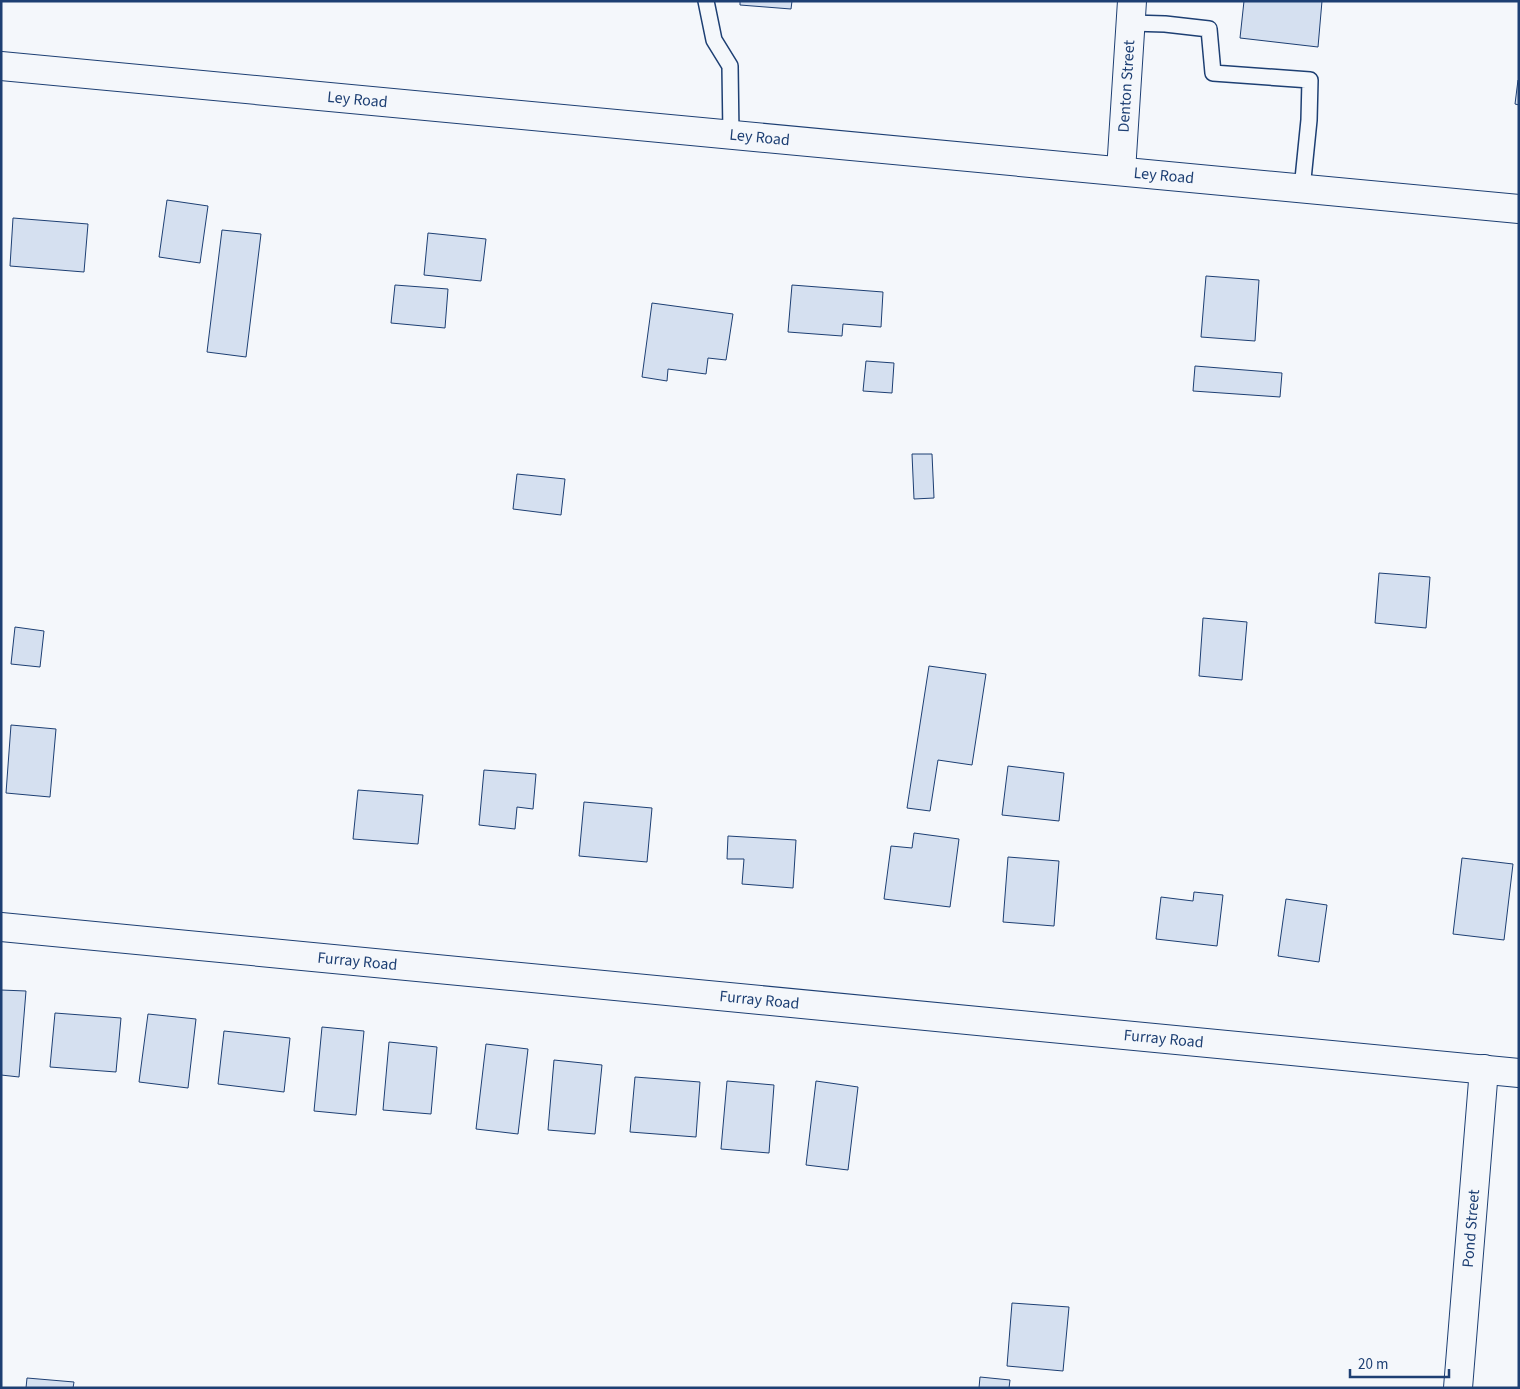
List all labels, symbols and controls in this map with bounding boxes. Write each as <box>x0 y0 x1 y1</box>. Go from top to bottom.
street label: Denton Street <box>1113 39 1140 133</box>
street label: Ley Road <box>326 86 389 113</box>
street label: Ley Road <box>728 124 791 151</box>
street label: Ley Road <box>1133 162 1195 189</box>
street label: Furray Road <box>316 946 398 976</box>
street label: Furray Road <box>718 985 801 1015</box>
street label: Furray Road <box>1123 1024 1205 1054</box>
street label: Pond Street <box>1457 1188 1485 1268</box>
scale bar <box>1350 1346 1449 1378</box>
text: 20 m <box>1358 1354 1388 1375</box>

